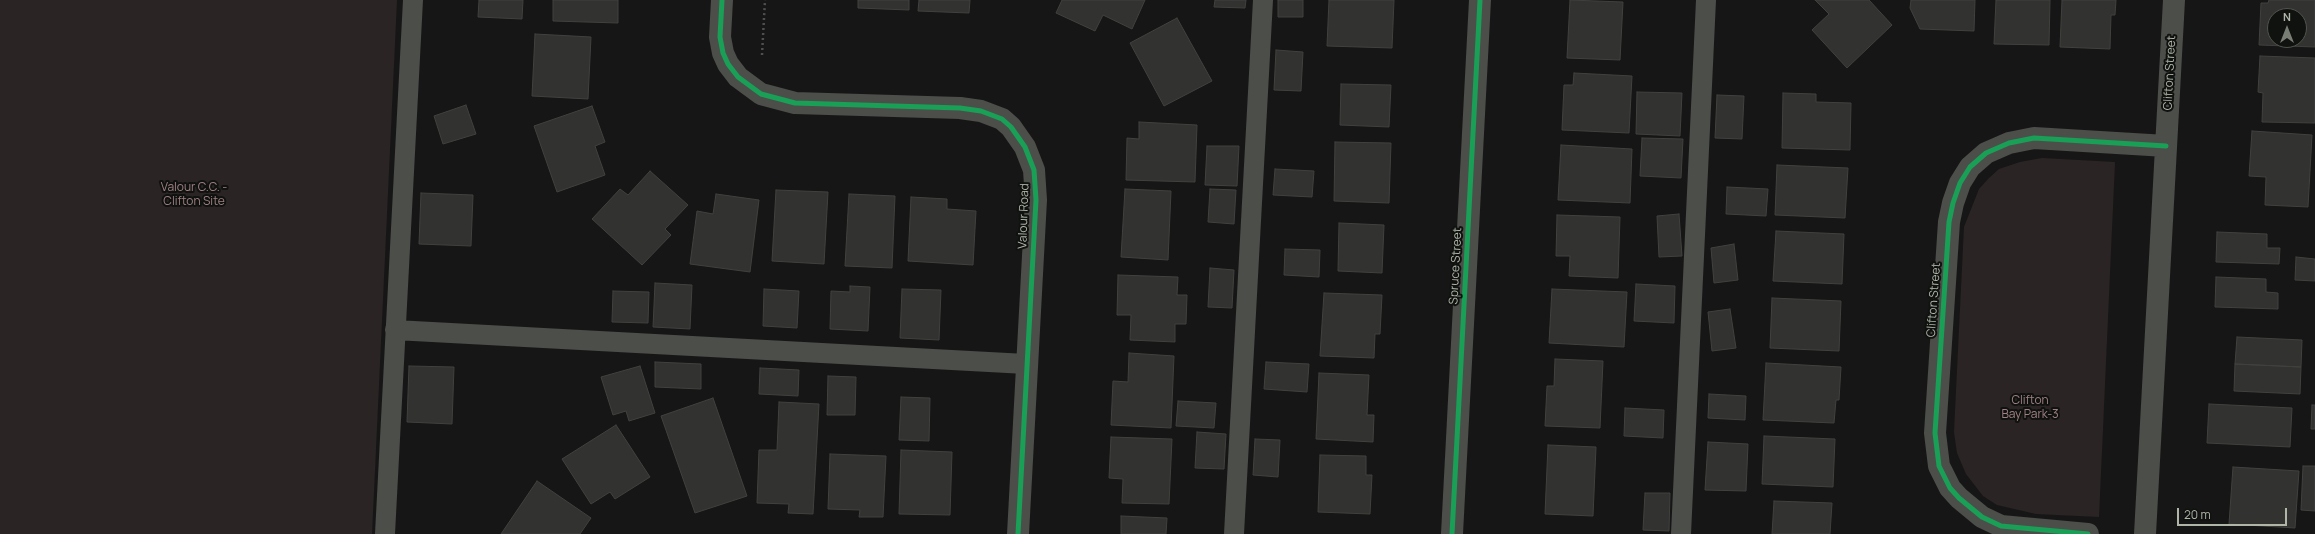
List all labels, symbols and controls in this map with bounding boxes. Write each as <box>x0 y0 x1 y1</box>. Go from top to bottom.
north arrow <box>2267 8 2307 48</box>
text: N <box>2283 9 2291 24</box>
street label: Clifton Street <box>2161 35 2179 111</box>
park label: Valour C.C. - Clifton Site <box>161 181 227 209</box>
street label: Valour Road <box>1016 183 1032 249</box>
street label: Spruce Street <box>1447 227 1465 305</box>
street label: Clifton Street <box>1924 262 1944 338</box>
park label: Clifton Bay Park-3 <box>2001 394 2059 422</box>
scale bar <box>2179 500 2289 526</box>
text: 20 m <box>2184 506 2211 523</box>

